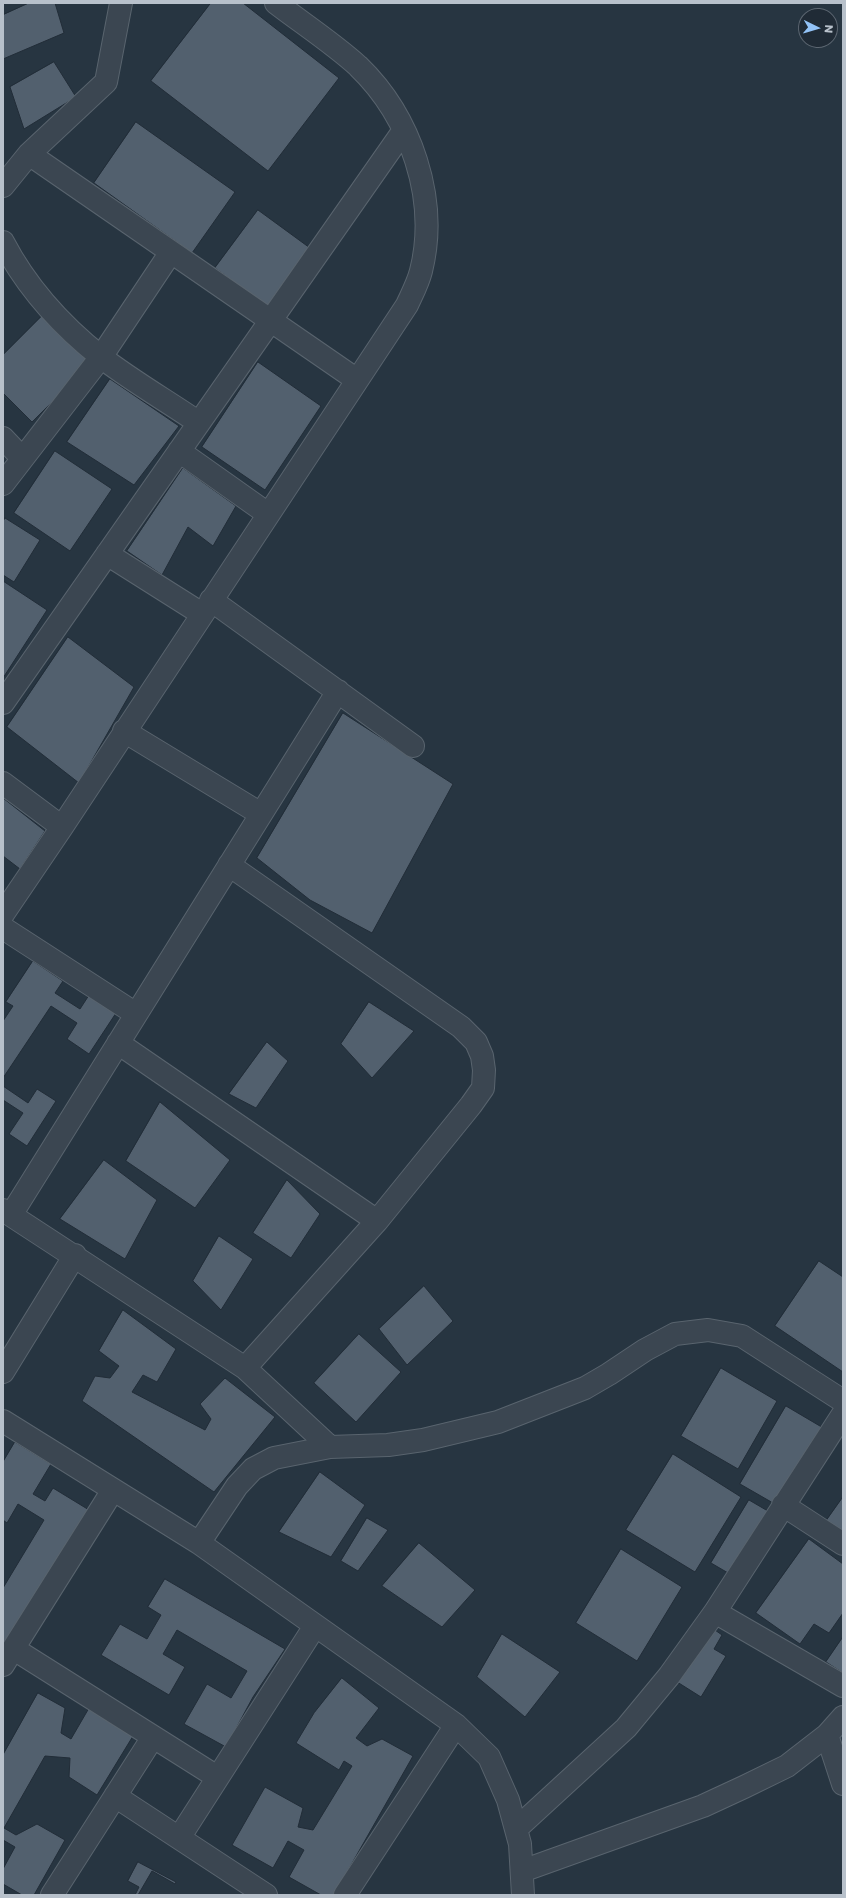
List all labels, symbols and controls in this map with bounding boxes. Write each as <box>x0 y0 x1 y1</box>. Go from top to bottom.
north arrow <box>798 8 838 48</box>
text: N <box>821 24 837 34</box>

